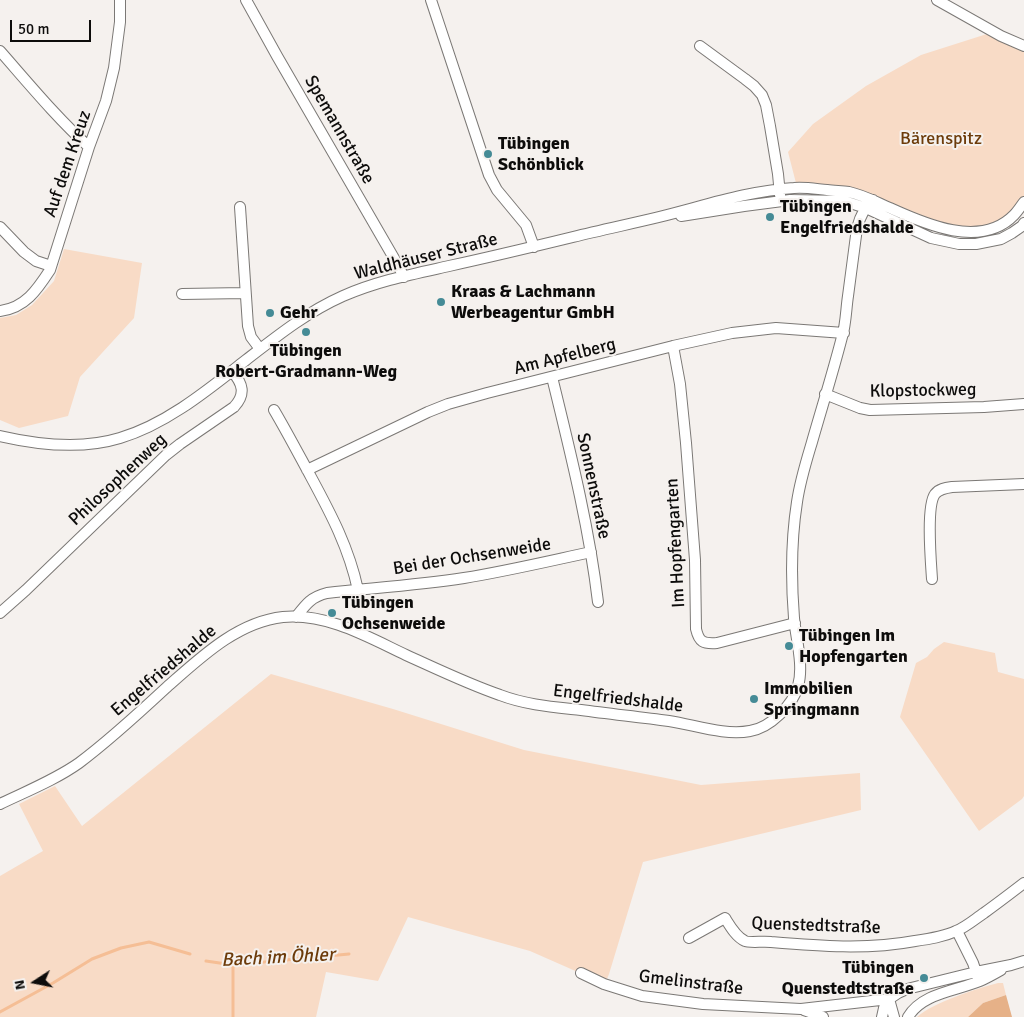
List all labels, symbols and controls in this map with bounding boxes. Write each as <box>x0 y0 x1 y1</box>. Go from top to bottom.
scale bar <box>12 10 94 42</box>
text: 50 m <box>18 20 49 38</box>
street label: Spemannstraße <box>299 72 379 188</box>
street label: Auf dem Kreuz <box>40 108 96 220</box>
park label: Bärenspitz <box>900 128 982 150</box>
place label: Tübingen Schönblick <box>498 133 584 176</box>
marker: Tübingen Schönblick <box>482 148 494 160</box>
place label: Tübingen Engelfriedshalde <box>780 196 914 238</box>
marker: Tübingen Engelfriedshalde <box>764 211 776 223</box>
street label: Waldhäuser Straße <box>352 229 500 285</box>
place label: Kraas & Lachmann Werbeagentur GmbH <box>451 281 615 324</box>
marker: Kraas & Lachmann Werbeagentur GmbH <box>435 296 447 308</box>
place label: Gehr <box>280 302 318 324</box>
marker: Gehr <box>264 307 276 319</box>
marker: Tübingen Robert-Gradmann-Weg <box>300 326 312 338</box>
street label: Am Apfelberg <box>512 334 618 380</box>
place label: Tübingen Robert-Gradmann-Weg <box>215 340 397 382</box>
street label: Klopstockweg <box>869 379 977 403</box>
street label: Philosophenweg <box>65 429 171 531</box>
street label: Sonnenstraße <box>571 431 615 541</box>
street label: Im Hopfengarten <box>662 478 690 608</box>
street label: Bei der Ochsenweide <box>391 534 553 580</box>
place label: Tübingen Ochsenweide <box>342 592 445 634</box>
marker: Tübingen Ochsenweide <box>326 607 338 619</box>
street label: Engelfriedshalde <box>107 621 221 721</box>
place label: Tübingen Im Hopfengarten <box>799 625 908 668</box>
marker: Tübingen Im Hopfengarten <box>783 640 795 652</box>
place label: Immobilien Springmann <box>764 678 860 721</box>
street label: Engelfriedshalde <box>552 680 684 718</box>
marker: Immobilien Springmann <box>748 693 760 705</box>
street label: Quenstedtstraße <box>751 913 881 939</box>
water label: Bach im Öhler <box>221 944 335 972</box>
north arrow <box>10 957 60 1007</box>
place label: Tübingen Quenstedtstraße <box>782 957 914 1000</box>
street label: Gmelinstraße <box>638 966 744 1000</box>
marker: Tübingen Quenstedtstraße <box>918 972 930 984</box>
text: N <box>11 979 29 991</box>

